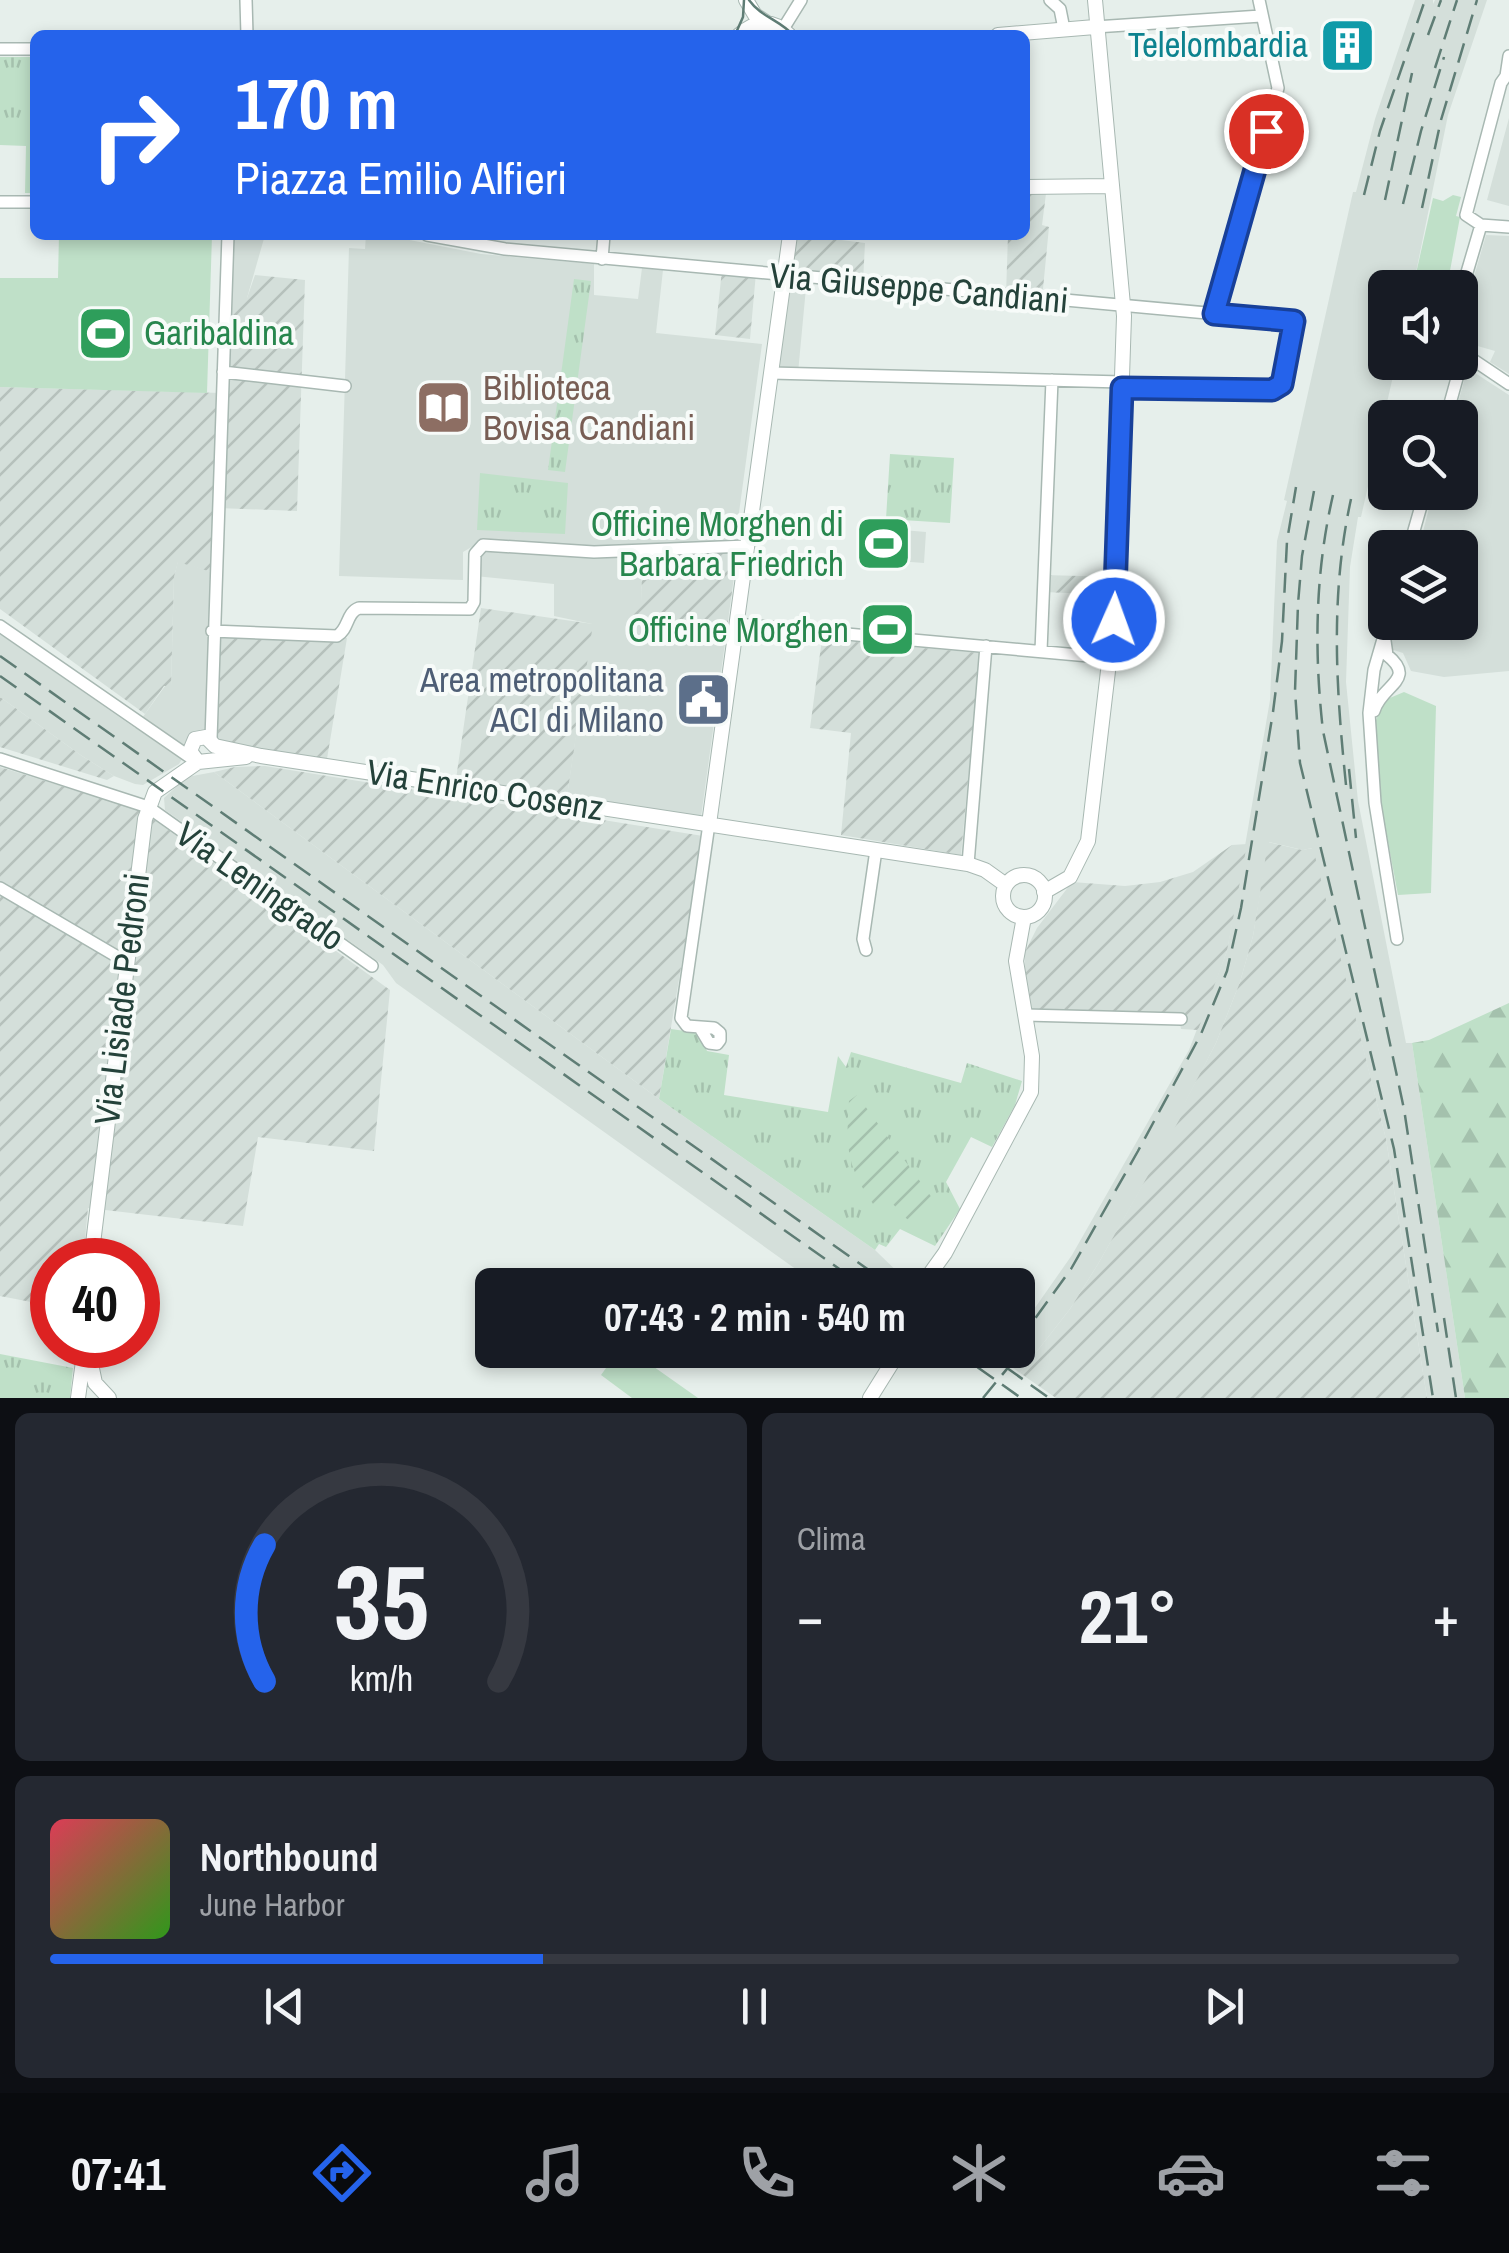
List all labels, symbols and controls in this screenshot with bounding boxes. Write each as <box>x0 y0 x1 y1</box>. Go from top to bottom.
building icon: Telelombardia <box>1317 15 1377 75</box>
place label: Telelombardia <box>1128 21 1308 68</box>
text: 170 m <box>235 57 398 151</box>
icon: right <box>70 70 200 200</box>
pin <box>1224 89 1309 174</box>
icon: arrive <box>1239 104 1294 159</box>
text: Piazza Emilio Alfieri <box>235 147 567 208</box>
street label: Via Giuseppe Candiani <box>768 251 1070 324</box>
map controls <box>1368 270 1478 640</box>
button: sound <box>1368 270 1478 380</box>
sports icon: Garibaldina <box>75 303 135 363</box>
place label: Garibaldina <box>144 309 294 356</box>
place label: Biblioteca Bovisa Candiani <box>483 364 695 451</box>
library icon: Biblioteca Bovisa Candiani <box>414 378 474 438</box>
button: search <box>1368 400 1478 510</box>
place label: Officine Morghen di Barbara Friedrich <box>591 500 844 587</box>
sports icon: Officine Morghen di Barbara Friedrich <box>853 514 913 574</box>
button: layers <box>1368 530 1478 640</box>
position arrow <box>1062 568 1166 672</box>
sports icon: Officine Morghen <box>858 600 918 660</box>
place label: Officine Morghen <box>628 606 849 653</box>
place label: Area metropolitana ACI di Milano <box>419 656 664 743</box>
public building icon: Area metropolitana ACI di Milano <box>673 670 733 730</box>
street label: Via Enrico Cosenz <box>363 748 607 831</box>
street label: Via Leningrado <box>167 810 354 961</box>
street label: Via Lisiade Pedroni <box>83 870 160 1127</box>
speed limit sign: 40 <box>30 1238 160 1368</box>
text: 07:43 · 2 min · 540 m <box>604 1292 906 1343</box>
text: Clima <box>797 1517 866 1560</box>
text: 35 <box>334 1531 428 1671</box>
text: 21° <box>1079 1565 1177 1666</box>
text: − <box>797 1579 823 1653</box>
text: + <box>1433 1579 1459 1653</box>
text: km/h <box>349 1654 413 1702</box>
text: Northbound <box>200 1832 378 1883</box>
text: June Harbor <box>200 1883 344 1926</box>
icon: previous <box>257 1979 312 2034</box>
icon: pause <box>727 1979 782 2034</box>
icon: next <box>1197 1979 1252 2034</box>
icon: directions <box>307 2138 377 2208</box>
icon: music <box>520 2138 590 2208</box>
icon: phone <box>732 2138 802 2208</box>
icon: climate <box>944 2138 1014 2208</box>
icon: car <box>1156 2138 1226 2208</box>
icon: filters <box>1368 2138 1438 2208</box>
text: 07:41 <box>71 2143 165 2204</box>

